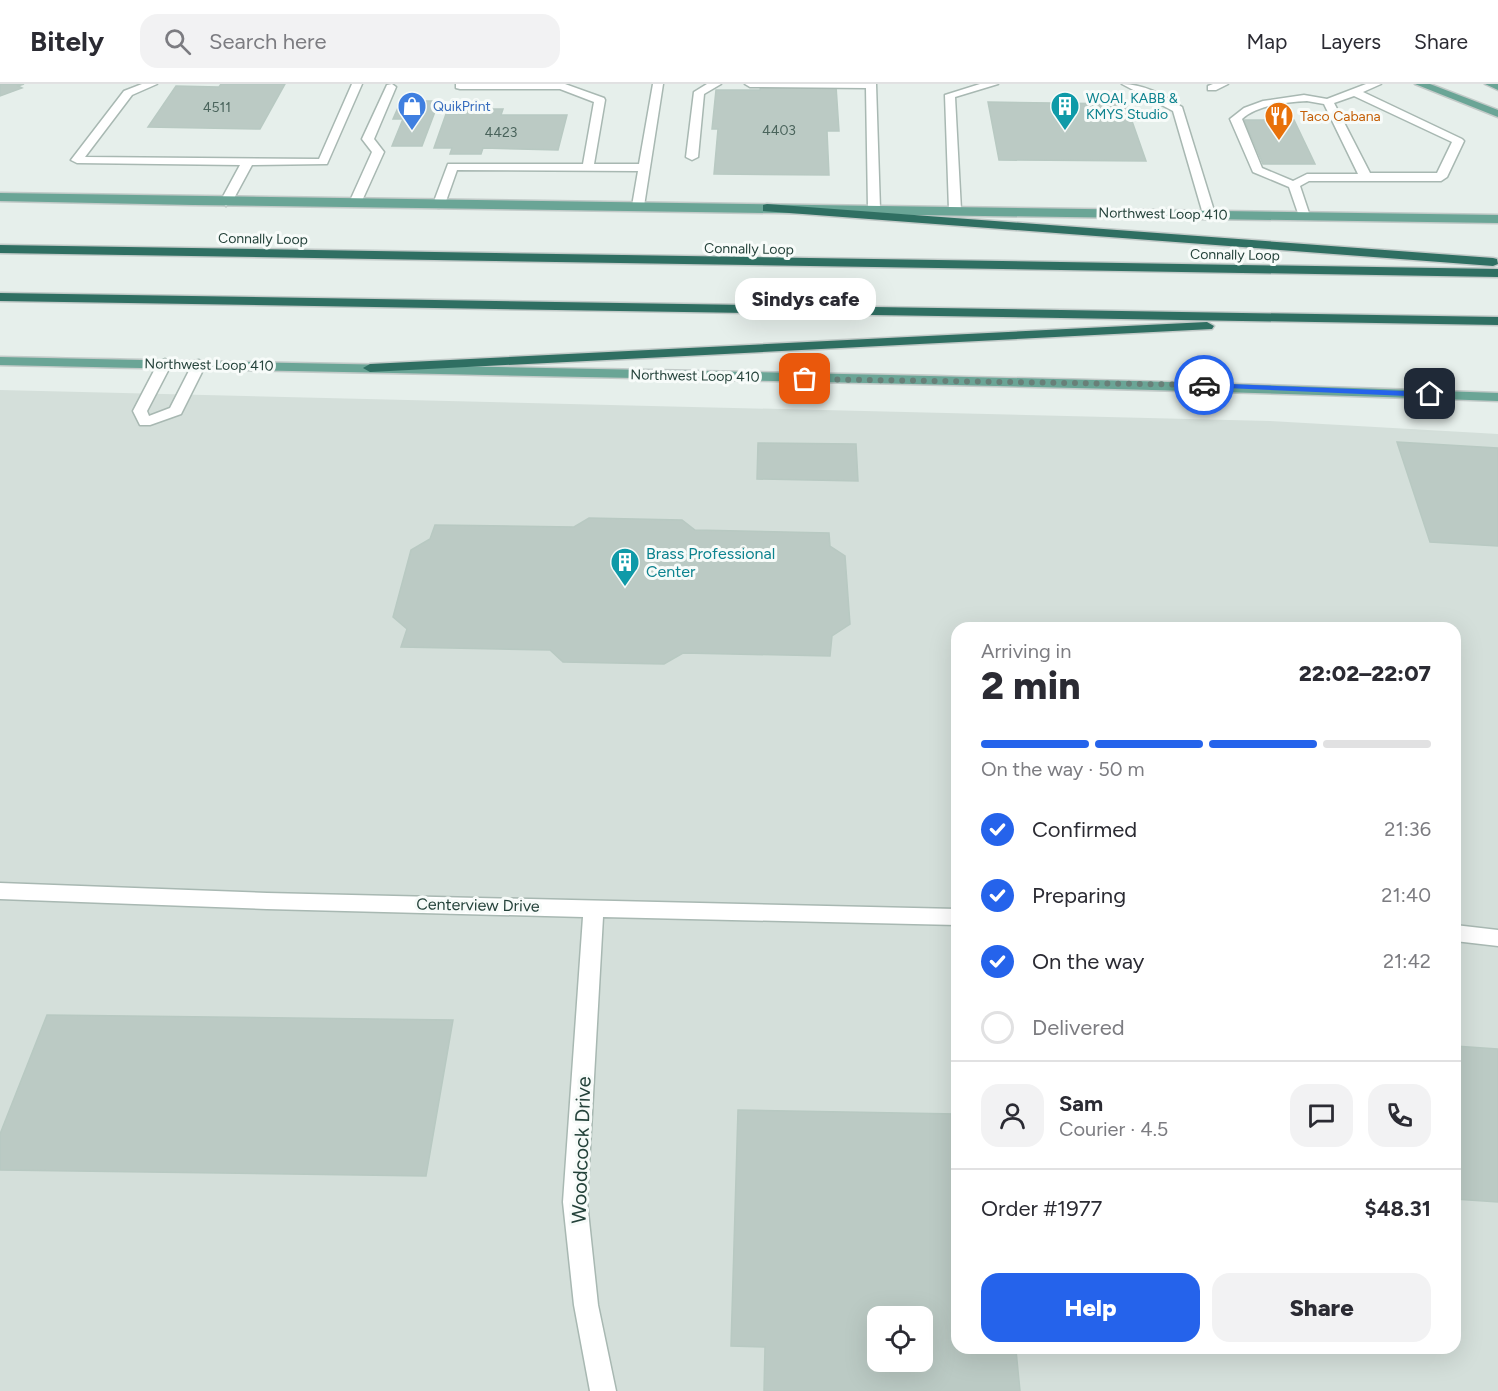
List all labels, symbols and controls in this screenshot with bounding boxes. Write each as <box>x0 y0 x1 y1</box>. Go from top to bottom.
search box <box>140 14 560 68</box>
text: Bitely <box>30 24 104 58</box>
icon: search <box>161 25 194 58</box>
text: Search here <box>209 28 327 55</box>
text: Map <box>1247 29 1287 54</box>
text: Layers <box>1320 29 1381 54</box>
text: Share <box>1414 29 1468 54</box>
shop icon: QuikPrint <box>396 90 428 132</box>
building icon: WOAI, KABB & KMYS Studio <box>1049 90 1081 132</box>
place label: WOAI, KABB & KMYS Studio <box>1086 90 1178 123</box>
place label: QuikPrint <box>433 98 491 115</box>
house number: 4511 <box>203 99 231 116</box>
restaurant icon: Taco Cabana <box>1263 100 1295 142</box>
place label: Taco Cabana <box>1300 108 1381 125</box>
house number: 4403 <box>762 122 796 139</box>
house number: 4423 <box>485 124 517 141</box>
street label: Northwest Loop 410 <box>1098 204 1228 224</box>
street label: Connally Loop <box>218 230 308 248</box>
street label: Connally Loop <box>704 240 794 258</box>
street label: Connally Loop <box>1190 246 1280 264</box>
callout: Sindys cafe <box>734 277 876 319</box>
text: Sindys cafe <box>752 287 860 311</box>
pin <box>779 353 830 404</box>
street label: Northwest Loop 410 <box>144 355 274 375</box>
courier <box>1174 355 1234 415</box>
icon: bag <box>788 362 821 395</box>
street label: Northwest Loop 410 <box>630 366 760 386</box>
pin <box>1404 368 1455 419</box>
icon: car <box>1188 369 1221 402</box>
icon: home <box>1413 377 1446 410</box>
place label: Brass Professional Center <box>646 544 775 581</box>
building icon: Brass Professional Center <box>609 546 641 588</box>
text: Arriving in <box>981 639 1071 663</box>
text: 22:02–22:07 <box>1299 660 1431 687</box>
text: 2 min <box>981 662 1081 709</box>
text: On the way · 50 m <box>981 757 1144 781</box>
icon: check <box>981 813 1014 846</box>
text: Confirmed <box>1032 816 1137 843</box>
text: 21:36 <box>1384 817 1431 841</box>
icon: check <box>981 879 1014 912</box>
text: Preparing <box>1032 882 1126 909</box>
text: 21:40 <box>1381 883 1431 907</box>
street label: Centerview Drive <box>416 894 540 916</box>
icon: check <box>981 945 1014 978</box>
text: On the way <box>1032 948 1144 975</box>
text: 21:42 <box>1383 949 1431 973</box>
text: Delivered <box>1032 1014 1125 1041</box>
street label: Woodcock Drive <box>566 1076 596 1224</box>
button: person <box>981 1084 1044 1147</box>
button: chat <box>1290 1084 1353 1147</box>
button: phone <box>1368 1084 1431 1147</box>
text: Sam <box>1059 1090 1103 1117</box>
text: Courier · 4.5 <box>1059 1117 1168 1141</box>
text: Order #1977 <box>981 1195 1102 1222</box>
text: $48.31 <box>1364 1195 1431 1222</box>
button: Help <box>981 1273 1200 1342</box>
button: Share <box>1212 1273 1431 1342</box>
map controls <box>867 1306 933 1372</box>
button: locate <box>867 1306 933 1372</box>

